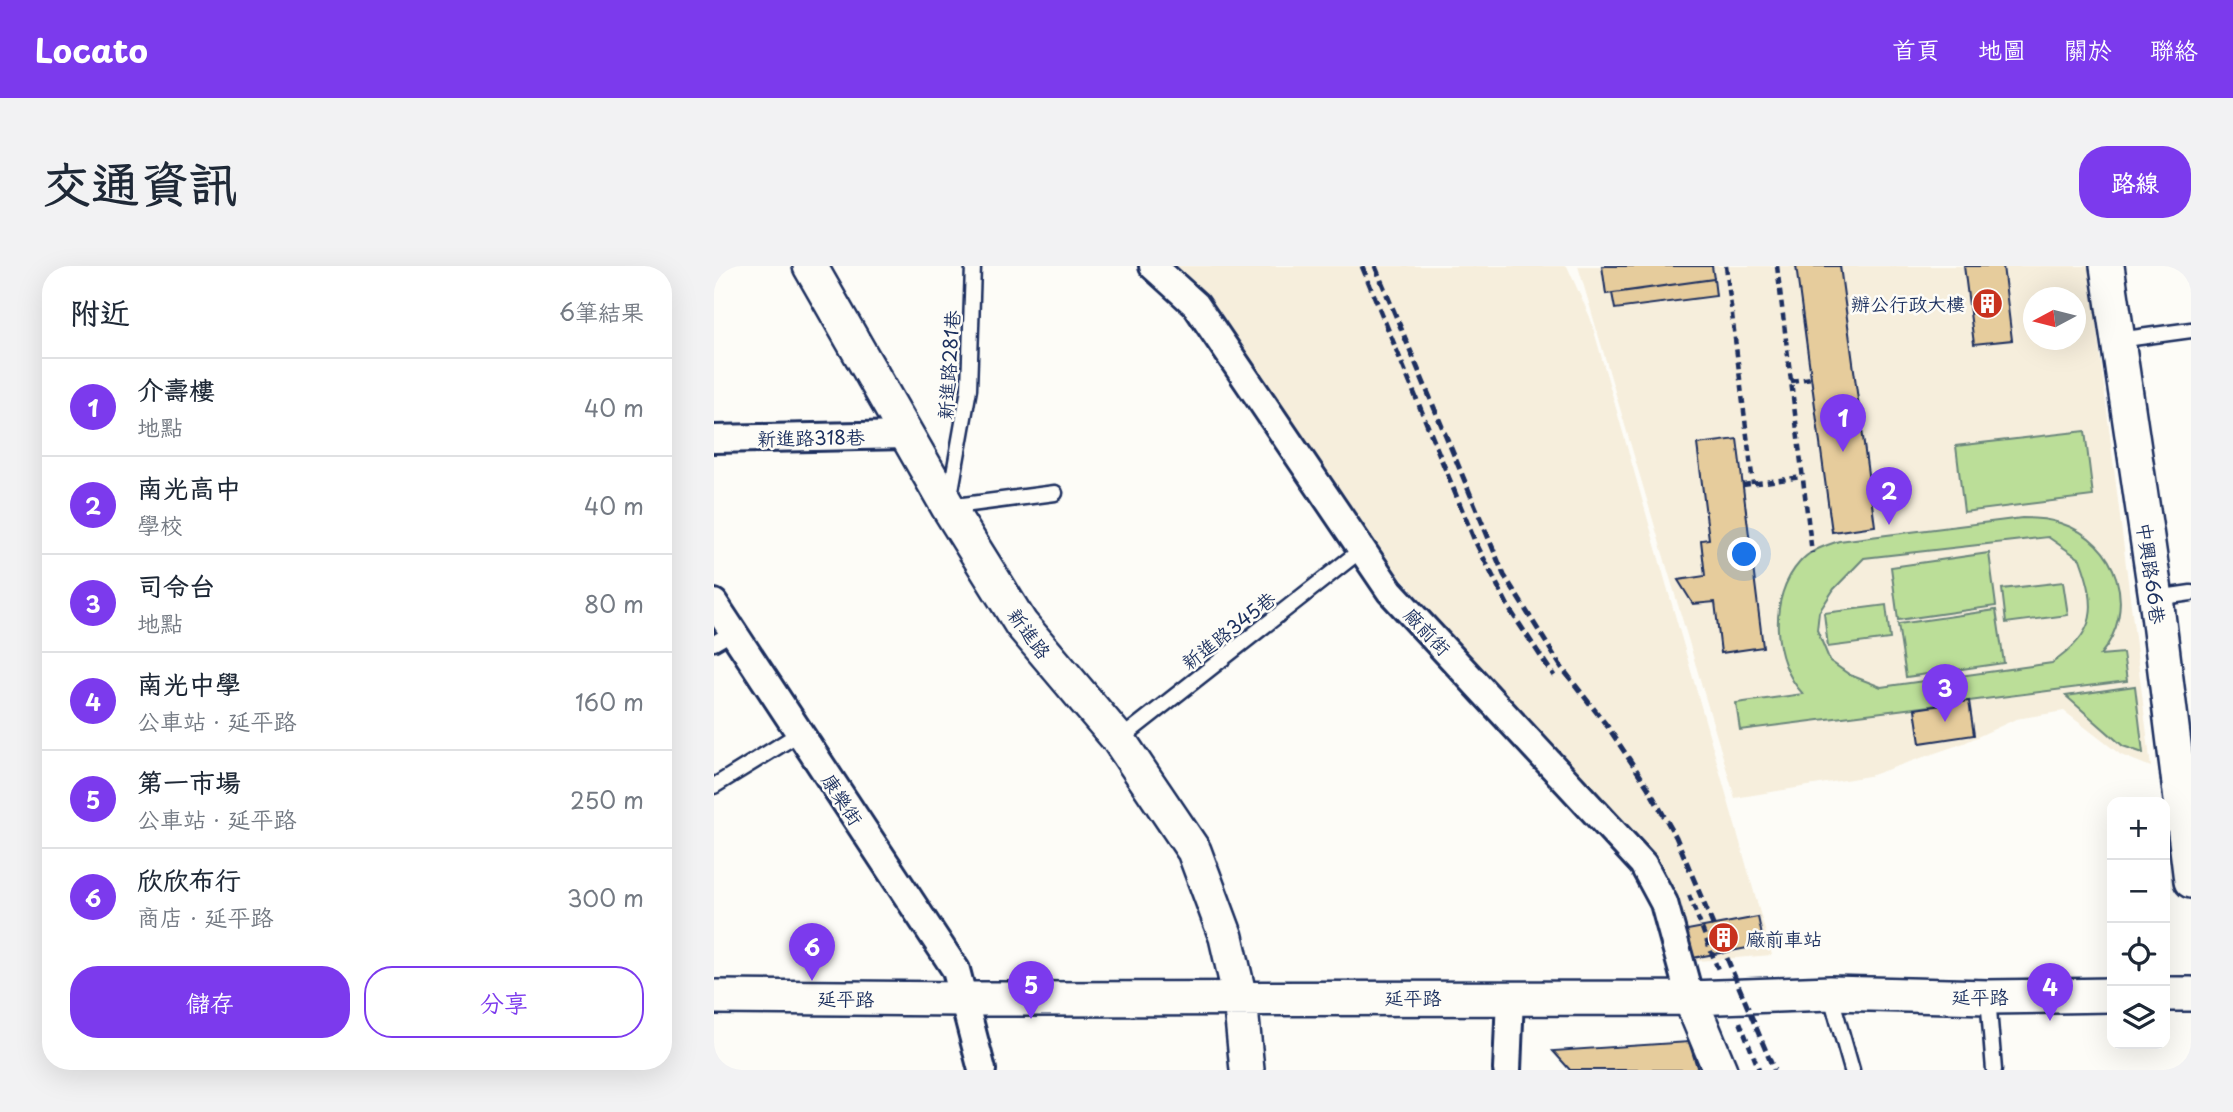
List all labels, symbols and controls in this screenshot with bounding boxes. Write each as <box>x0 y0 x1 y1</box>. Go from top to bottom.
text: Locato <box>35 24 148 74</box>
text: 首頁 <box>1892 31 1940 67</box>
text: 地圖 <box>1978 31 2026 67</box>
text: 關於 <box>2064 31 2112 67</box>
text: 聯絡 <box>2150 31 2198 67</box>
text: 交通資訊 <box>42 145 238 219</box>
button: 路線 <box>2079 146 2191 218</box>
building icon: 辦公行政大樓 <box>1971 286 2005 320</box>
north arrow <box>2023 287 2086 350</box>
text: 附近 <box>70 289 130 334</box>
place label: 辦公行政大樓 <box>1851 289 1965 317</box>
text: 6筆結果 <box>559 294 644 329</box>
street label: 新進路281巷 <box>930 309 966 421</box>
text: 介壽樓 <box>137 370 215 409</box>
text: 1 <box>88 390 99 425</box>
text: 40 m <box>584 390 644 425</box>
pin: 1 <box>1820 394 1866 452</box>
text: 地點 <box>137 409 183 444</box>
street label: 新進路318巷 <box>757 422 865 452</box>
pin: 2 <box>1866 467 1912 525</box>
text: 南光高中 <box>137 468 241 507</box>
text: 2 <box>85 488 101 523</box>
text: 40 m <box>584 488 644 523</box>
text: 學校 <box>137 507 183 542</box>
street label: 中興路66巷 <box>2131 520 2173 626</box>
your location <box>1727 537 1761 571</box>
text: 司令台 <box>137 566 215 605</box>
street label: 新進路345巷 <box>1175 584 1281 676</box>
text: 3 <box>85 586 101 621</box>
text: 80 m <box>584 586 644 621</box>
street label: 廠前街 <box>1398 601 1458 661</box>
street label: 新進路 <box>1002 602 1058 664</box>
text: 地點 <box>137 605 183 640</box>
text: 南光中學 <box>137 664 241 703</box>
pin: 3 <box>1922 664 1968 722</box>
text: 4 <box>85 684 101 719</box>
text: 160 m <box>575 684 644 719</box>
text: 公車站 · 延平路 <box>137 703 297 738</box>
text: 第一市場 <box>137 762 241 801</box>
street label: 康樂街 <box>816 767 870 831</box>
text: 5 <box>86 782 100 817</box>
text: 250 m <box>570 782 644 817</box>
map controls <box>2107 797 2170 1049</box>
button: + <box>2107 797 2170 860</box>
text: 公車站 · 延平路 <box>137 801 297 836</box>
text: 欣欣布行 <box>137 860 241 899</box>
button: − <box>2107 860 2170 923</box>
text: 6 <box>85 880 101 915</box>
text: 300 m <box>567 880 644 915</box>
text: 商店 · 延平路 <box>137 899 274 934</box>
building icon: 廠前車站 <box>1706 921 1740 955</box>
pin: 6 <box>789 923 835 981</box>
button: locate <box>2107 923 2170 986</box>
place label: 廠前車站 <box>1746 924 1822 952</box>
pin: 5 <box>1008 961 1054 1019</box>
pin: 4 <box>2027 963 2073 1021</box>
button: 儲存 <box>70 966 350 1038</box>
button: 分享 <box>364 966 644 1038</box>
street label: 延平路 <box>1951 982 2009 1010</box>
street label: 延平路 <box>1384 983 1442 1011</box>
street label: 延平路 <box>817 984 875 1012</box>
button: layers <box>2107 986 2170 1049</box>

